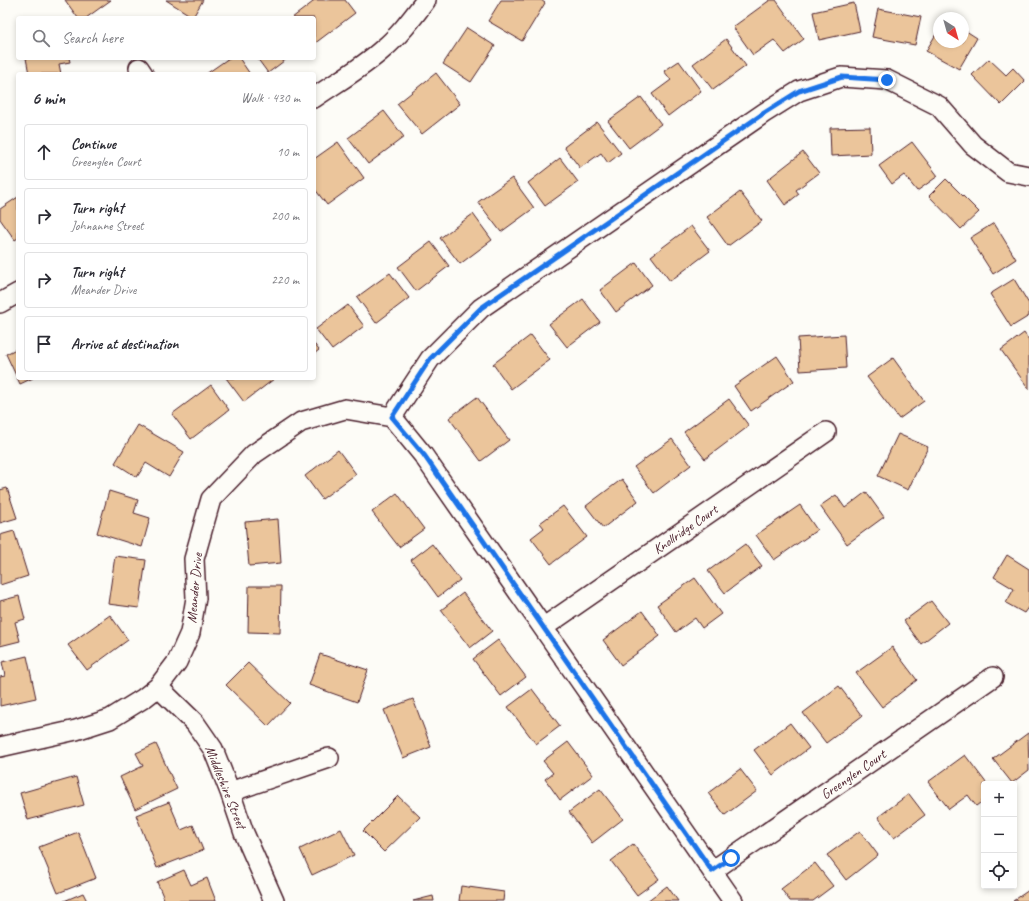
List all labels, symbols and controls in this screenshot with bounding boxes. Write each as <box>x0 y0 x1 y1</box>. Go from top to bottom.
north arrow <box>933 12 969 48</box>
search box <box>16 16 316 60</box>
icon: search <box>30 27 52 49</box>
text: Search here <box>62 29 123 48</box>
route end <box>878 71 896 89</box>
text: 6 min <box>32 88 65 109</box>
text: Walk · 430 m <box>241 90 300 106</box>
text: Continue <box>71 135 116 154</box>
icon: ahead <box>33 141 55 163</box>
text: 10 m <box>277 144 299 160</box>
text: Greenglen Court <box>71 154 141 170</box>
text: Turn right <box>71 199 124 218</box>
icon: right <box>33 205 55 227</box>
text: 200 m <box>271 208 299 224</box>
text: Johnanne Street <box>71 218 144 234</box>
text: Turn right <box>71 263 124 282</box>
icon: right <box>33 269 55 291</box>
text: 220 m <box>271 272 299 288</box>
text: Meander Drive <box>71 282 136 298</box>
icon: arrive <box>33 333 55 355</box>
text: Arrive at destination <box>71 335 178 354</box>
street label: Knollridge Court <box>650 500 722 558</box>
street label: Meander Drive <box>183 551 206 624</box>
street label: Middleshire Street <box>201 743 251 833</box>
street label: Greenglen Court <box>818 745 890 803</box>
map controls <box>981 781 1017 889</box>
button: + <box>981 781 1017 817</box>
button: − <box>981 817 1017 853</box>
route start <box>722 849 740 867</box>
button: locate <box>981 853 1017 889</box>

